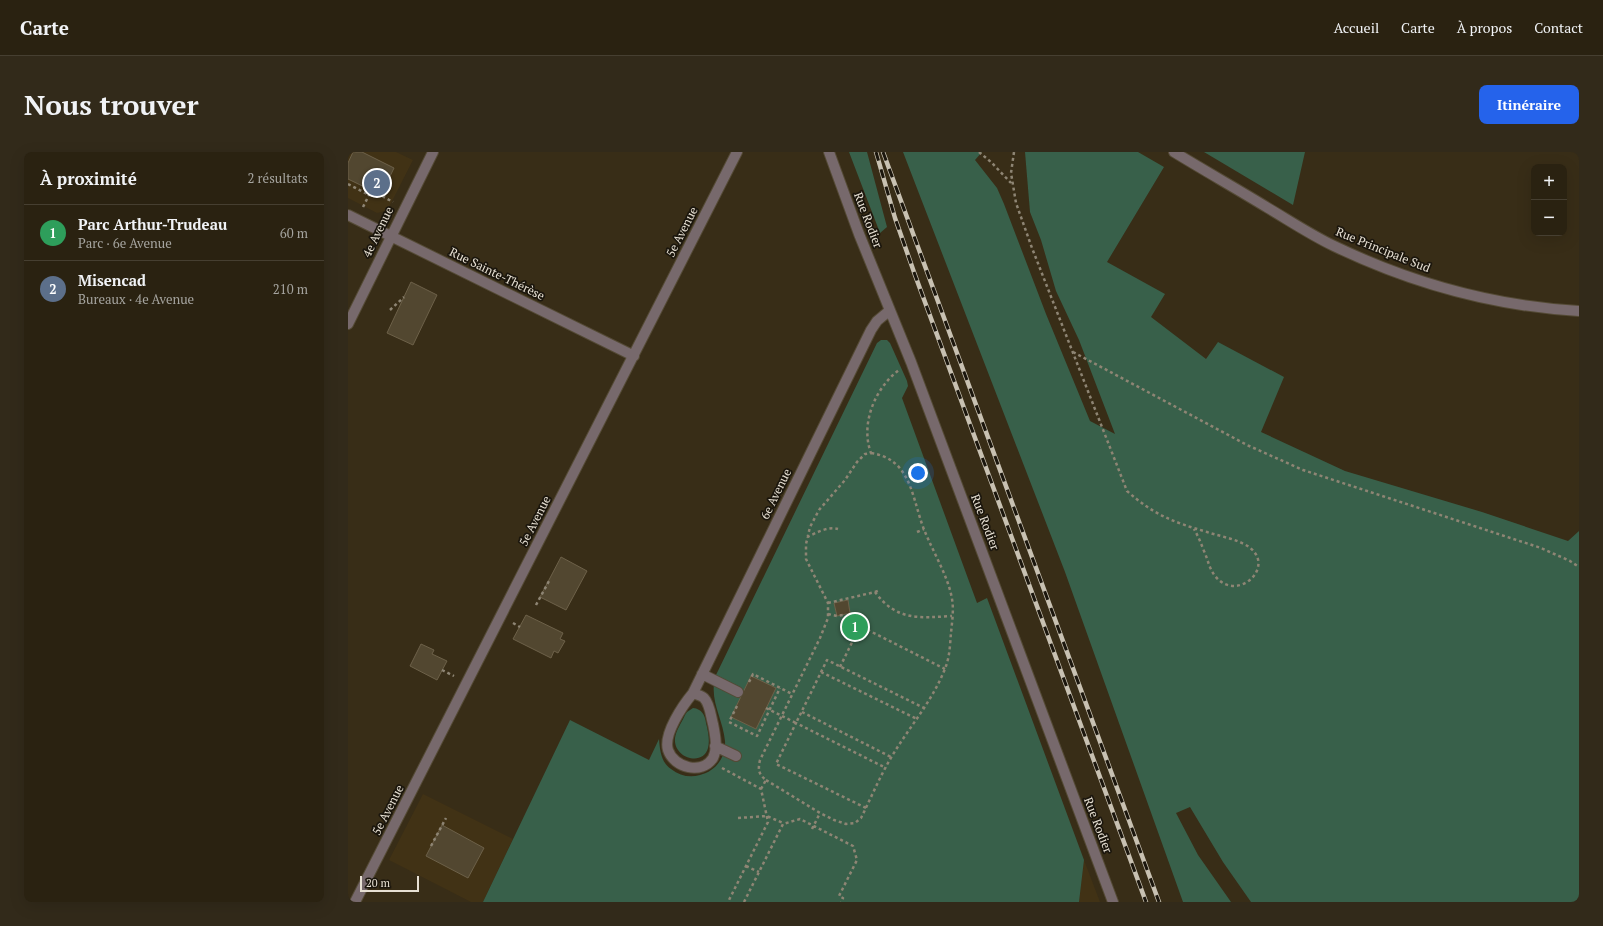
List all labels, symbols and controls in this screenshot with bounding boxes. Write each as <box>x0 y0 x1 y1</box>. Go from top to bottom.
text: Carte <box>20 15 69 40</box>
text: Accueil <box>1334 18 1379 37</box>
text: Carte <box>1401 18 1435 37</box>
text: À propos <box>1457 18 1512 37</box>
text: Contact <box>1534 18 1583 37</box>
button: Itinéraire <box>1479 85 1579 124</box>
text: Nous trouver <box>24 86 199 123</box>
map controls <box>1531 164 1567 236</box>
button: + <box>1531 164 1567 200</box>
text: À proximité <box>40 167 137 190</box>
pin: 2 <box>364 168 390 198</box>
text: 2 résultats <box>248 169 308 187</box>
street label: Rue Rodier <box>851 190 886 250</box>
button: − <box>1531 200 1567 236</box>
street label: 4e Avenue <box>359 204 396 260</box>
street label: 5e Avenue <box>663 204 701 259</box>
text: Parc Arthur-Trudeau <box>78 214 227 234</box>
text: 1 <box>49 224 57 242</box>
text: 60 m <box>280 224 308 242</box>
street label: Rue Principale Sud <box>1334 224 1433 275</box>
text: Parc · 6e Avenue <box>78 234 172 252</box>
street label: Rue Sainte-Thérèse <box>447 244 547 303</box>
text: Misencad <box>78 270 146 290</box>
text: 2 <box>49 280 57 298</box>
text: 210 m <box>273 280 308 298</box>
text: Bureaux · 4e Avenue <box>78 290 194 308</box>
your location <box>908 463 928 483</box>
street label: 6e Avenue <box>757 466 794 522</box>
street label: Rue Rodier <box>968 492 1003 552</box>
street label: 5e Avenue <box>516 493 554 548</box>
pin: 1 <box>842 612 868 642</box>
street label: 5e Avenue <box>369 782 407 837</box>
street label: Rue Rodier <box>1081 795 1116 855</box>
scale bar <box>360 874 419 893</box>
text: 20 m <box>366 876 390 890</box>

